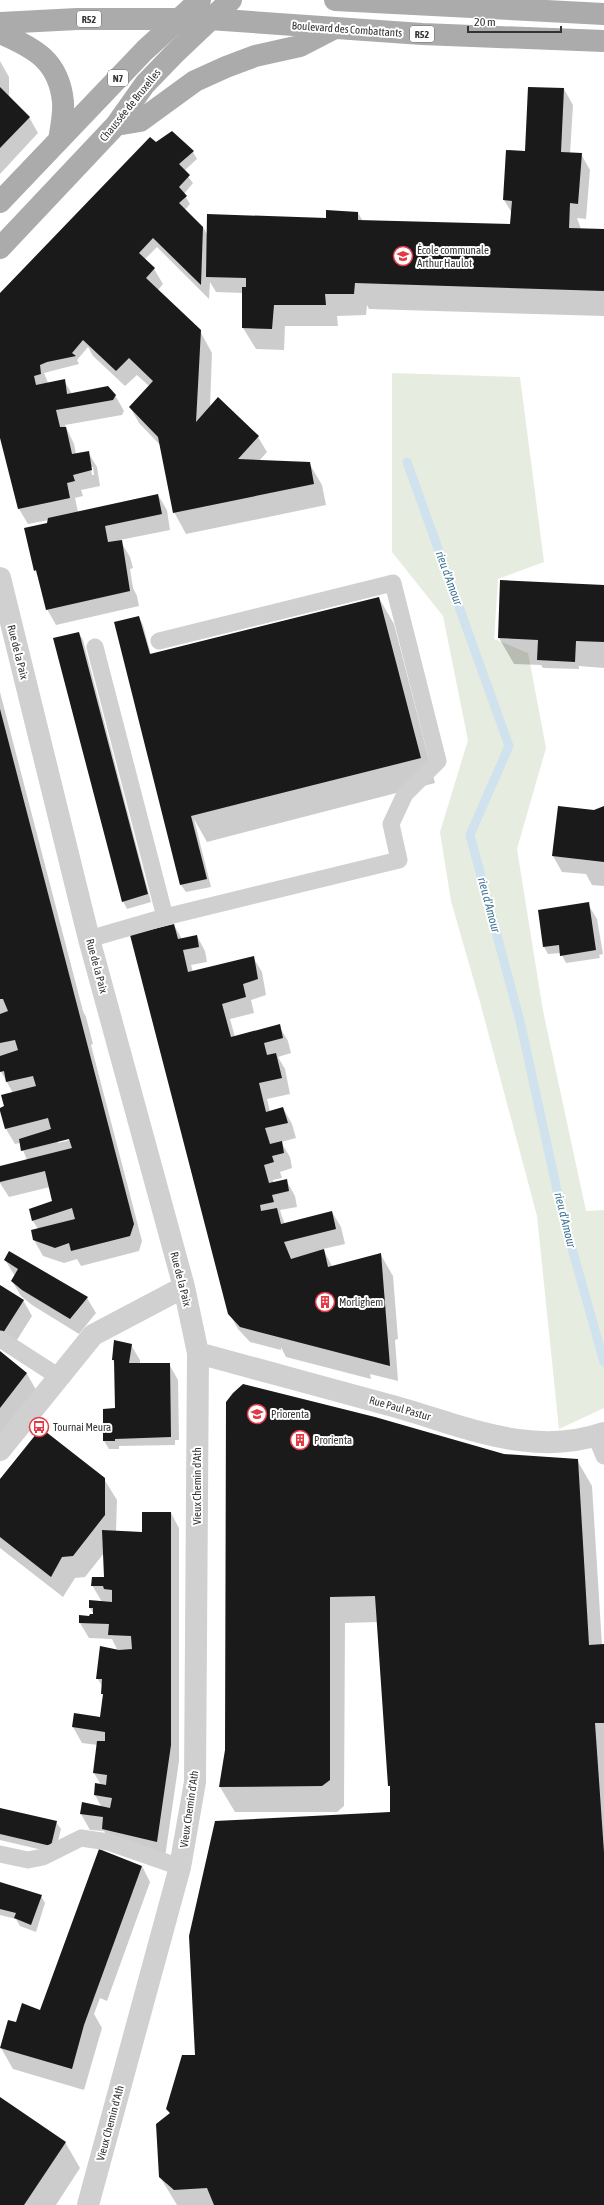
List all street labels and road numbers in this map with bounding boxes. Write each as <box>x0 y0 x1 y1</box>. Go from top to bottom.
road number: R52 <box>77 11 101 27</box>
street label: Boulevard des Combattants <box>291 19 403 39</box>
road number: R52 <box>410 26 434 42</box>
street label: Chaussée de Bruxelles <box>97 66 163 143</box>
road number: N7 <box>108 70 128 86</box>
street label: Rue de la Paix <box>5 623 31 681</box>
street label: Rue de la Paix <box>84 937 110 995</box>
street label: Rue de la Paix <box>168 1250 194 1308</box>
street label: Rue Paul Pastur <box>368 1394 433 1423</box>
street label: Vieux Chemin d'Ath <box>191 1447 203 1525</box>
street label: Vieux Chemin d'Ath <box>178 1770 200 1848</box>
street label: Vieux Chemin d'Ath <box>94 2084 126 2162</box>

